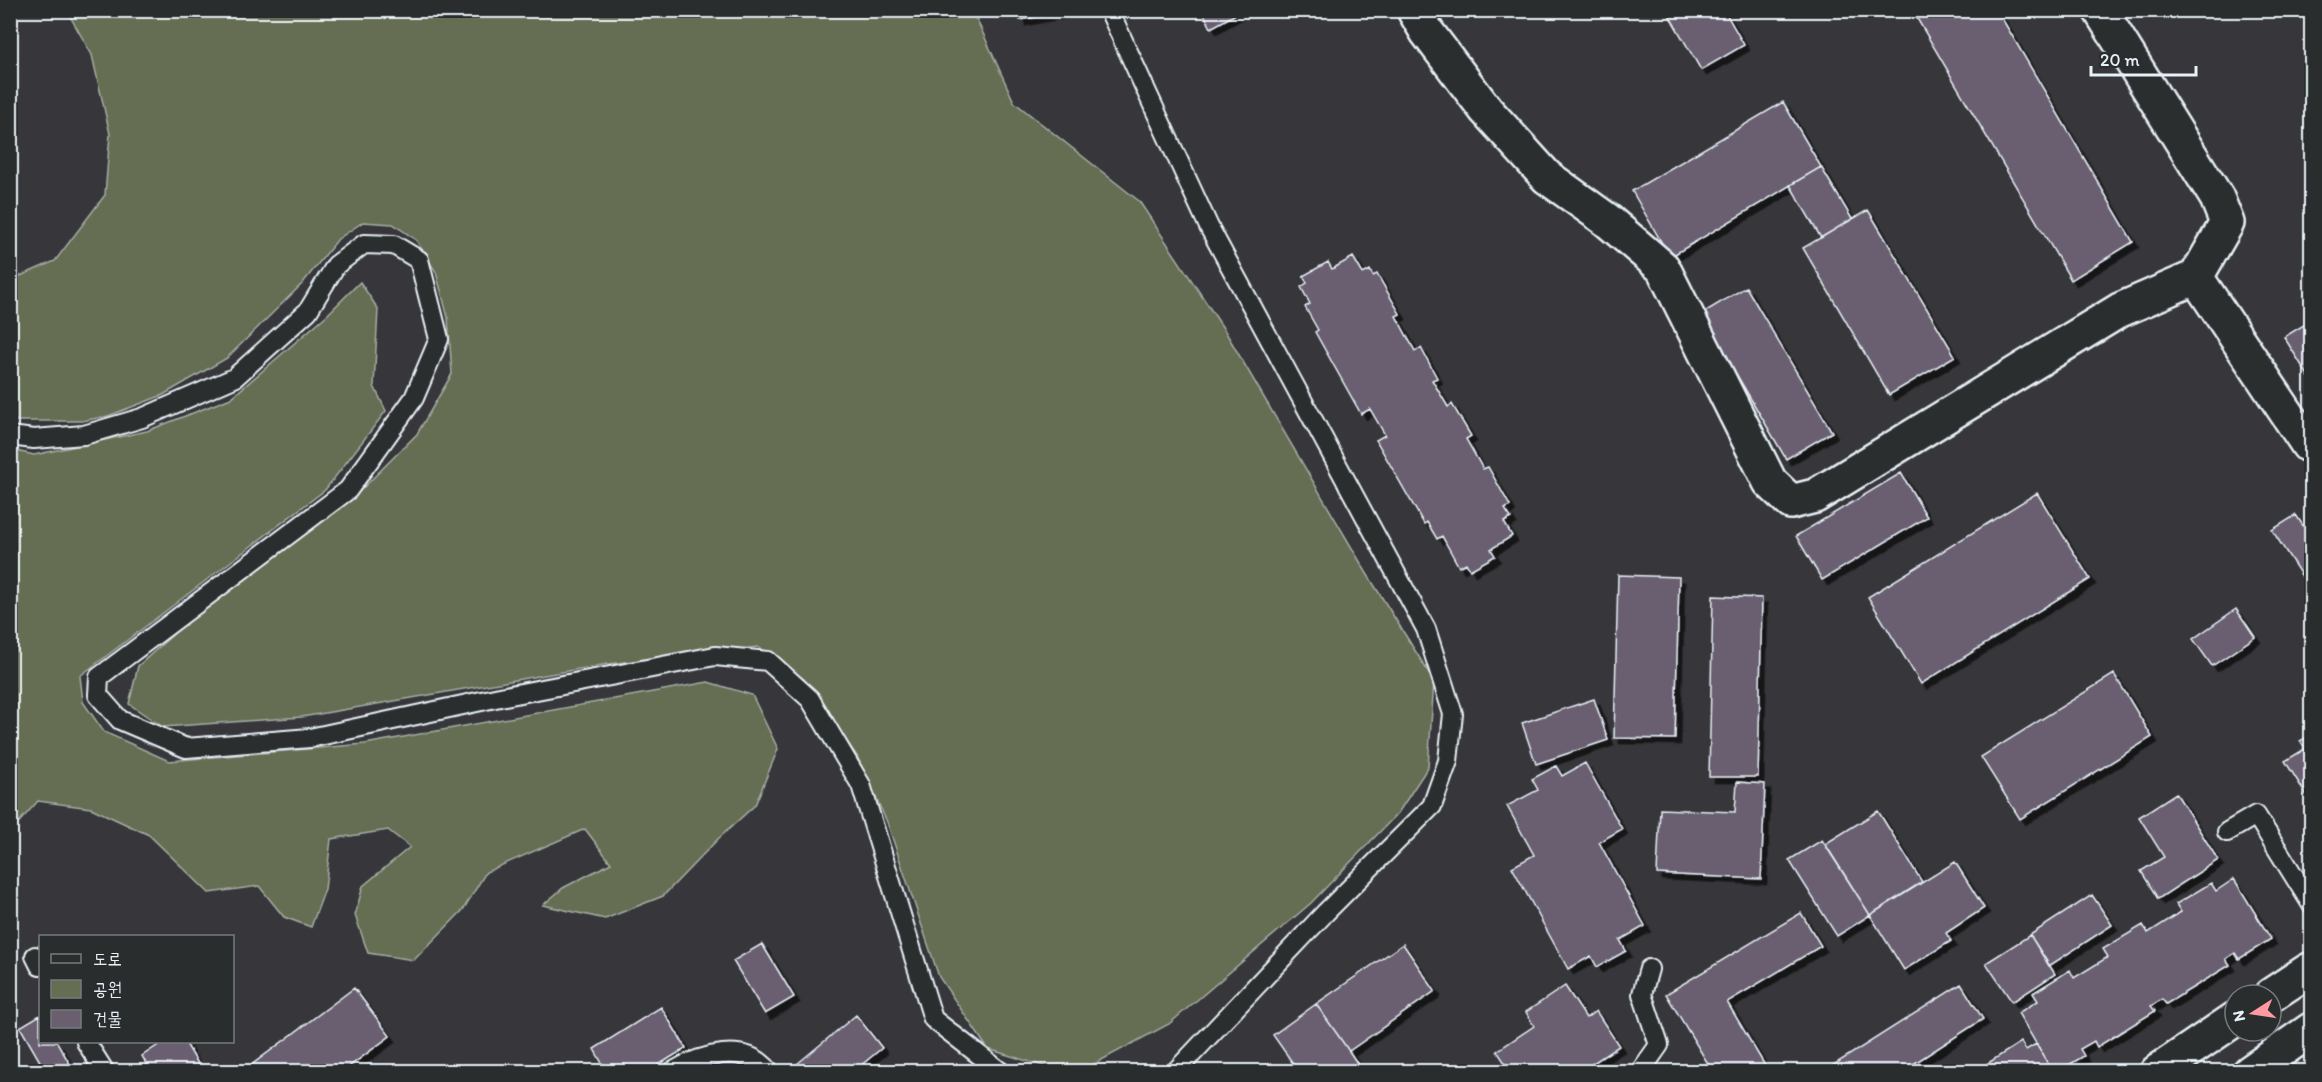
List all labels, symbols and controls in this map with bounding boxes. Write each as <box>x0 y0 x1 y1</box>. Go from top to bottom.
scale bar <box>2091 39 2196 77</box>
text: 20 m <box>2100 49 2140 71</box>
legend <box>39 935 234 1043</box>
text: 도로 <box>93 948 122 970</box>
text: 공원 <box>93 978 122 1000</box>
north arrow <box>2223 983 2283 1043</box>
text: 건물 <box>93 1008 122 1030</box>
text: N <box>2228 1009 2249 1023</box>

